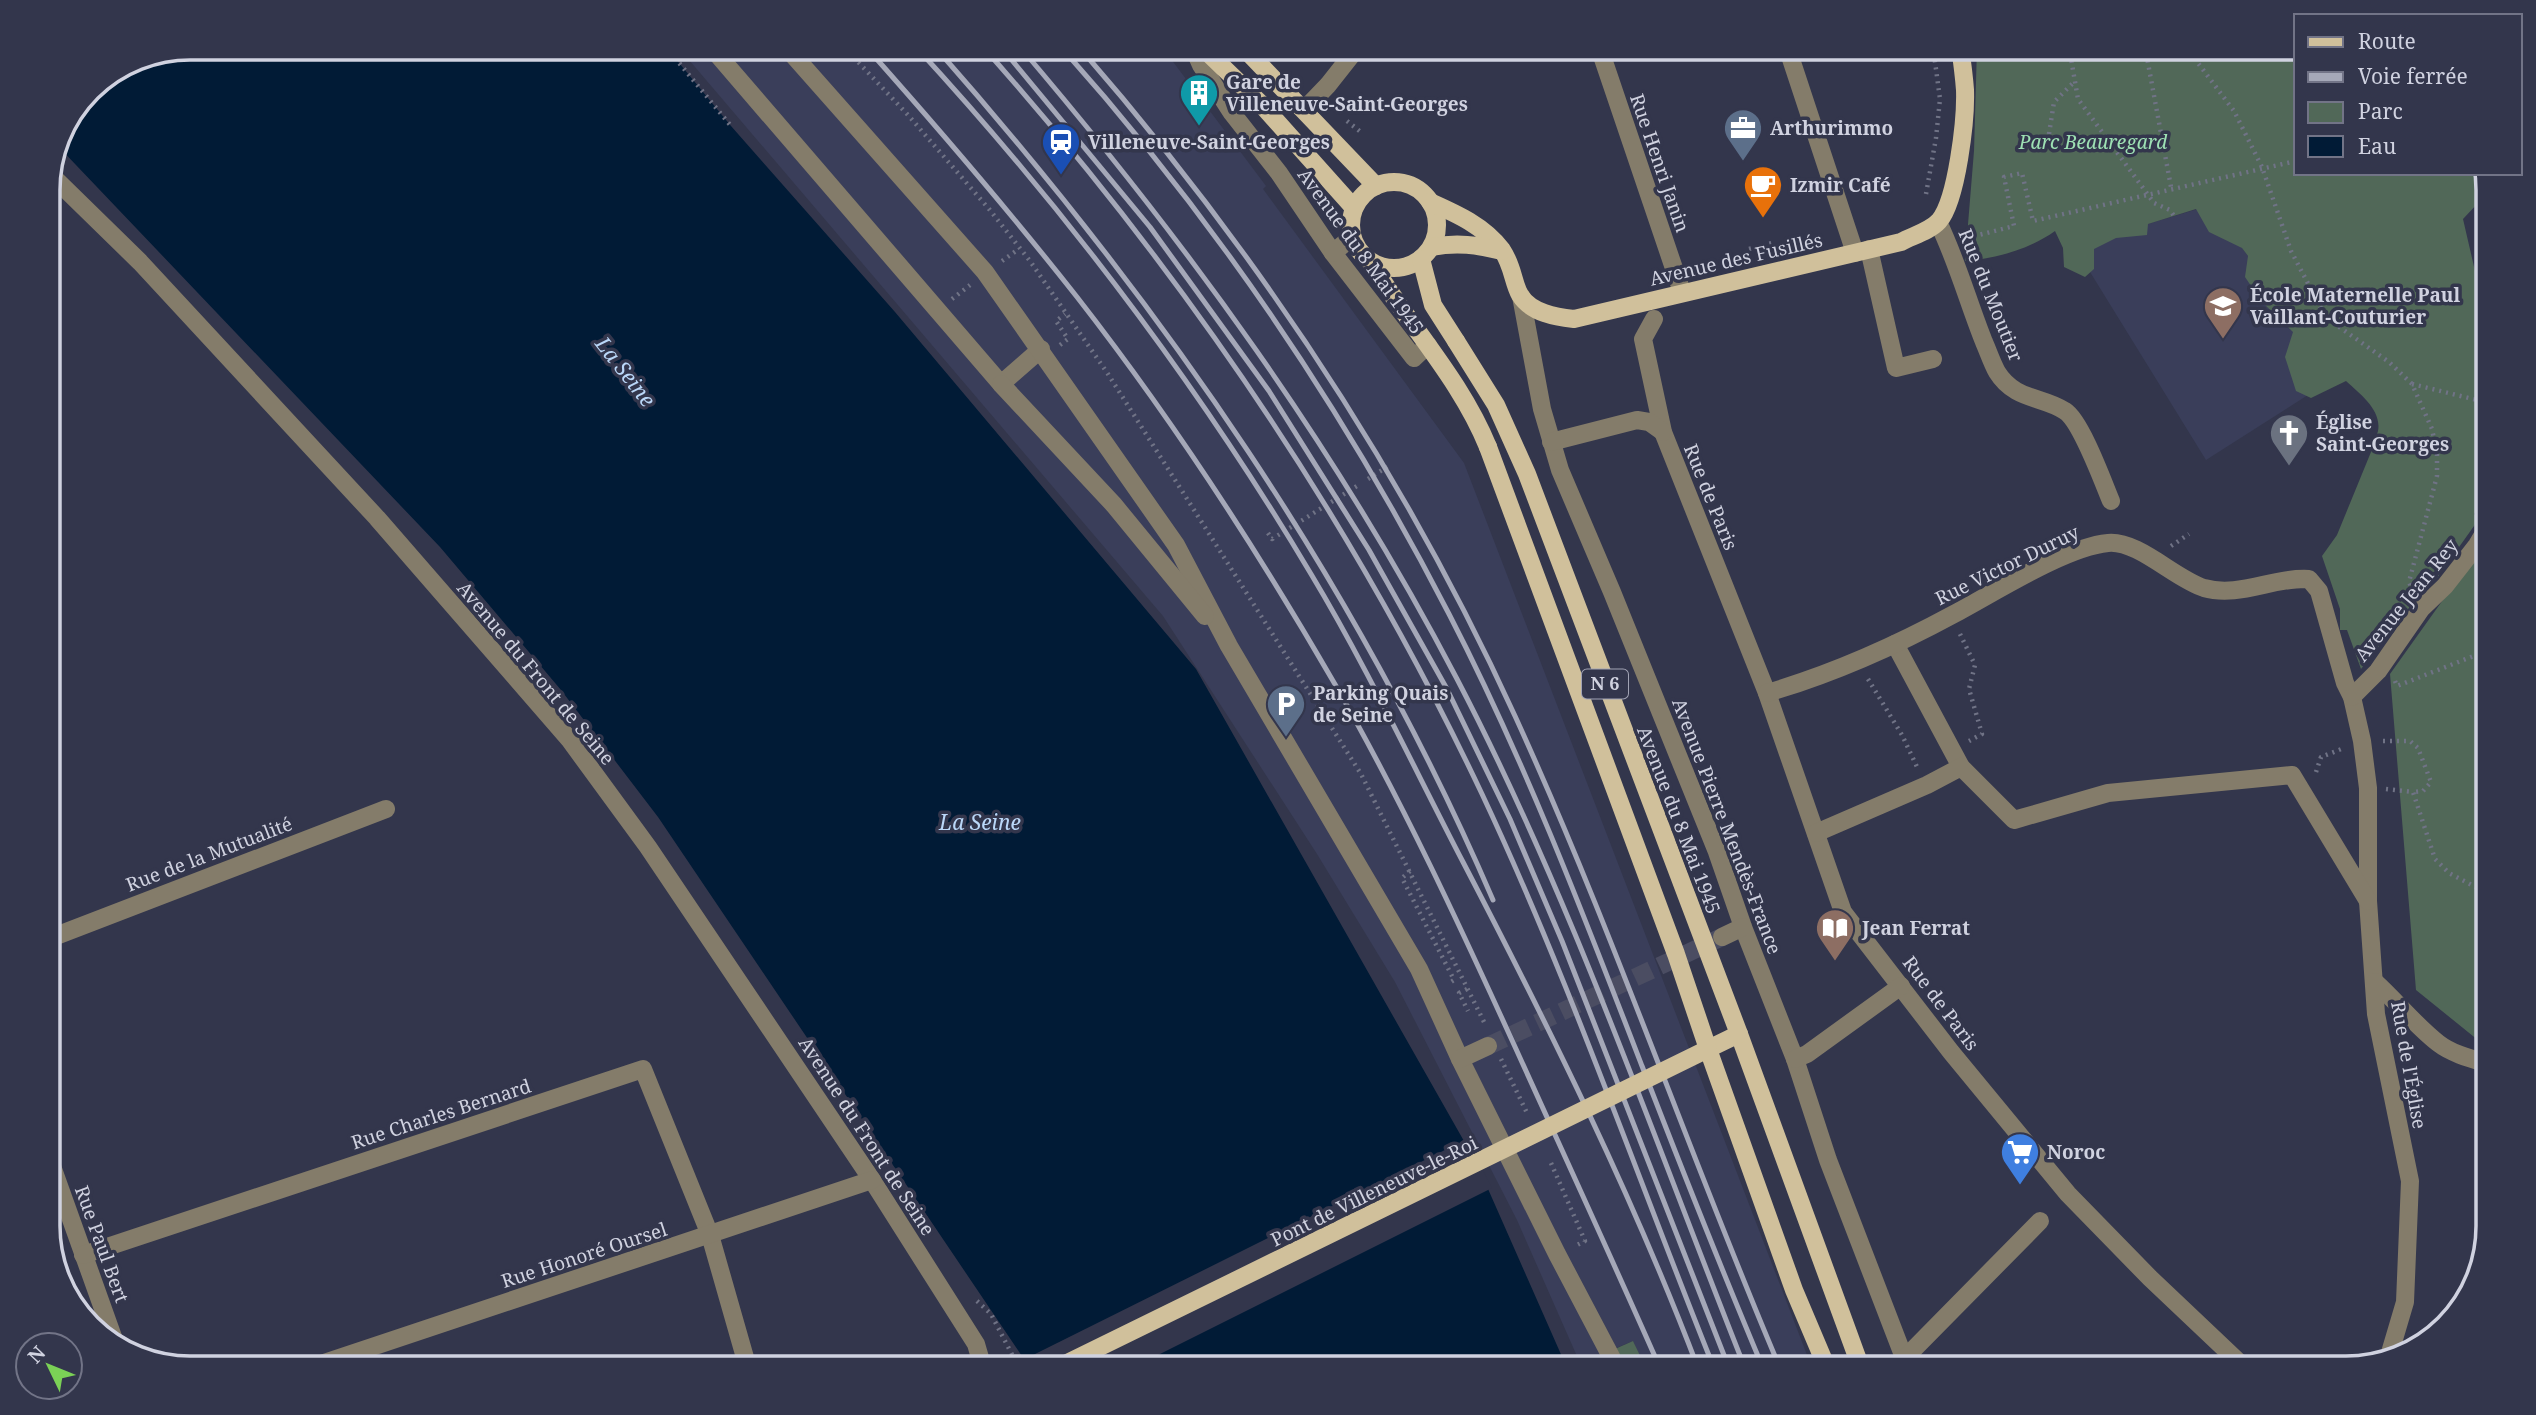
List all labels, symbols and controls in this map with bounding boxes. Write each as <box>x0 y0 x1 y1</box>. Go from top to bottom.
legend <box>2294 14 2522 175</box>
text: Route <box>2358 27 2416 55</box>
text: Voie ferrée <box>2358 62 2468 90</box>
place label: Gare de Villeneuve-Saint-Georges <box>1226 69 1468 117</box>
building icon: Gare de Villeneuve-Saint-Georges <box>1178 72 1220 127</box>
street label: Rue Henri Janin <box>1624 90 1696 236</box>
text: Parc <box>2358 97 2403 125</box>
office icon: Arthurimmo <box>1722 107 1764 162</box>
place label: Arthurimmo <box>1770 115 1893 141</box>
station icon: Villeneuve-Saint-Georges <box>1040 121 1082 176</box>
place label: Villeneuve-Saint-Georges <box>1088 129 1330 155</box>
park label: Parc Beauregard <box>2018 129 2168 155</box>
text: Eau <box>2358 132 2396 160</box>
street label: Avenue du 8 Mai 1945 <box>1292 163 1430 339</box>
cafe icon: Izmir Café <box>1742 164 1784 219</box>
place label: Izmir Café <box>1790 172 1891 198</box>
street label: Rue du Moutier <box>1953 225 2029 365</box>
street label: Avenue des Fusillés <box>1647 226 1825 292</box>
place label: École Maternelle Paul Vaillant-Couturier <box>2250 282 2460 330</box>
school or university icon: École Maternelle Paul Vaillant-Couturier <box>2202 285 2244 340</box>
water label: La Seine <box>589 330 662 412</box>
place label: Église Saint-Georges <box>2316 409 2449 457</box>
church icon: Église Saint-Georges <box>2268 412 2310 467</box>
street label: Rue de Paris <box>1678 440 1744 554</box>
street label: Rue Victor Duruy <box>1931 519 2084 611</box>
street label: Avenue Jean Rey <box>2348 533 2464 667</box>
street label: Avenue du Front de Seine <box>451 576 621 770</box>
road number: N 6 <box>1582 670 1628 698</box>
place label: Parking Quais de Seine <box>1313 680 1448 728</box>
parking icon: Parking Quais de Seine <box>1265 683 1307 738</box>
street label: Avenue Pierre Mendès-France <box>1666 694 1788 958</box>
street label: Avenue du 8 Mai 1945 <box>1631 722 1727 918</box>
water label: La Seine <box>938 808 1021 836</box>
street label: Rue de la Mutualité <box>122 810 296 898</box>
library icon: Jean Ferrat <box>1814 907 1856 962</box>
place label: Jean Ferrat <box>1861 915 1970 941</box>
street label: Rue de Paris <box>1897 950 1985 1056</box>
street label: Rue de l'Église <box>2385 999 2433 1131</box>
street label: Avenue du Front de Seine <box>793 1032 941 1240</box>
street label: Rue Charles Bernard <box>348 1073 535 1155</box>
street label: Pont de Villeneuve-le-Roi <box>1266 1130 1482 1252</box>
supermarket icon: Noroc <box>1999 1131 2041 1186</box>
place label: Noroc <box>2047 1139 2105 1165</box>
street label: Rue Paul Bert <box>69 1182 135 1306</box>
street label: Rue Honoré Oursel <box>498 1216 670 1294</box>
north arrow <box>14 1331 84 1401</box>
text: N <box>22 1340 51 1369</box>

